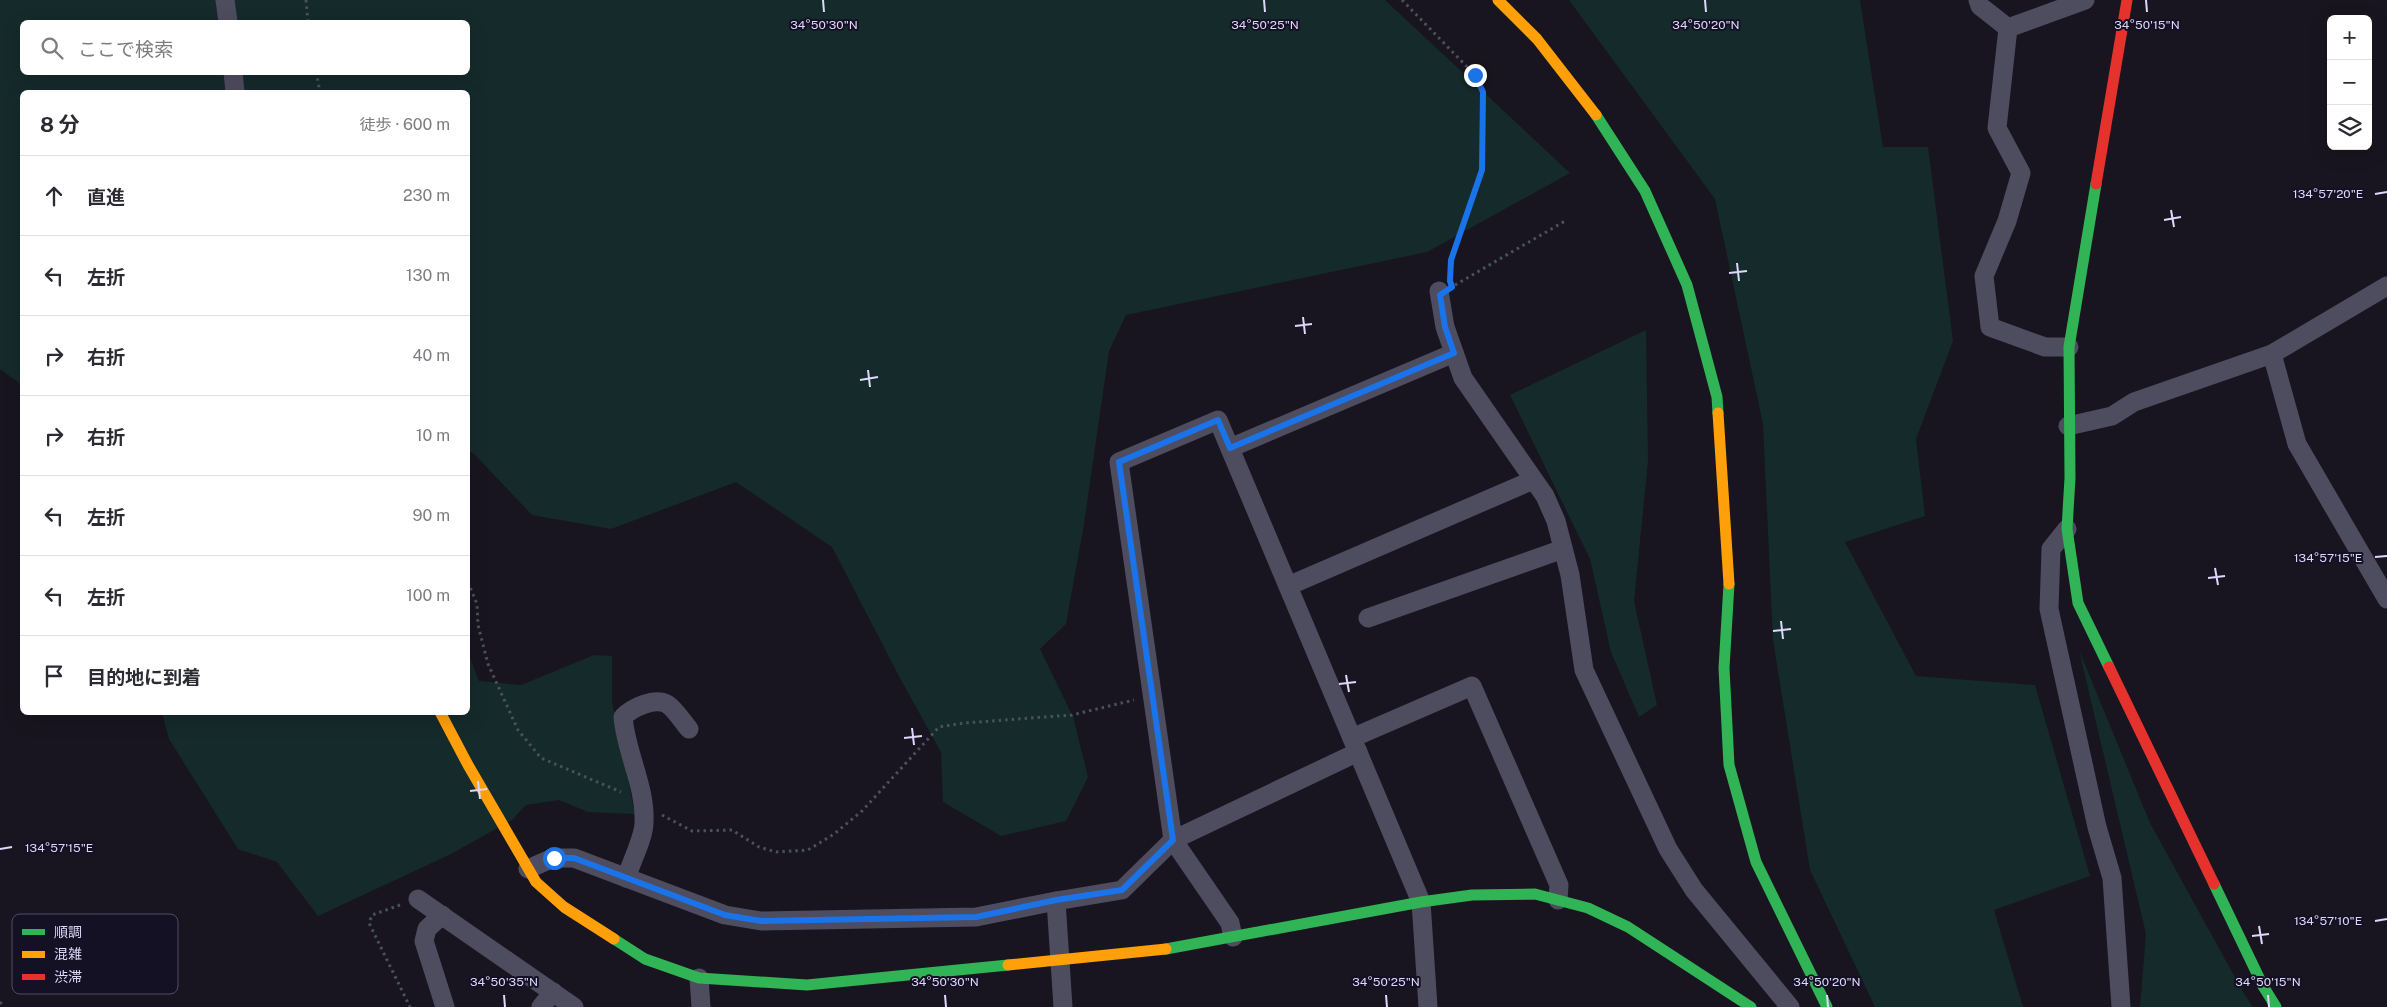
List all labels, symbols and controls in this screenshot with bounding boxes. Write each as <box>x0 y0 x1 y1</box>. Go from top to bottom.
map controls <box>2327 15 2372 150</box>
button: + <box>2327 15 2372 60</box>
text: 34°50'30"N <box>790 18 858 32</box>
text: 34°50'25"N <box>1231 18 1299 32</box>
text: 34°50'20"N <box>1672 18 1740 32</box>
text: 34°50'15"N <box>2114 18 2180 32</box>
search box <box>20 20 470 75</box>
icon: search <box>38 34 66 62</box>
text: ここで検索 <box>78 38 173 60</box>
button: − <box>2327 60 2372 105</box>
route end <box>1464 64 1487 87</box>
button: layers <box>2327 105 2372 150</box>
text: 8 分 <box>40 112 80 137</box>
text: 徒歩 · 600 m <box>360 115 450 134</box>
icon: ahead <box>40 182 68 210</box>
text: 直進 <box>87 186 125 208</box>
text: 230 m <box>403 186 450 205</box>
text: 134°57'20"E <box>2293 187 2363 201</box>
icon: left <box>40 262 68 290</box>
text: 左折 <box>87 266 125 288</box>
text: 130 m <box>406 266 450 285</box>
icon: right <box>40 342 68 370</box>
text: 右折 <box>87 346 125 368</box>
text: 40 m <box>412 346 450 365</box>
icon: right <box>40 422 68 450</box>
text: 右折 <box>87 426 125 448</box>
text: 10 m <box>416 426 450 445</box>
icon: left <box>40 502 68 530</box>
text: 左折 <box>87 506 125 528</box>
text: 90 m <box>413 506 450 525</box>
text: 134°57'15"E <box>2294 551 2362 565</box>
icon: left <box>40 582 68 610</box>
text: 左折 <box>87 586 125 608</box>
text: 100 m <box>406 586 450 605</box>
icon: arrive <box>40 662 68 690</box>
text: 目的地に到着 <box>87 666 201 688</box>
text: 134°57'15"E <box>25 841 93 855</box>
route start <box>543 847 566 870</box>
legend <box>12 914 178 994</box>
text: 134°57'10"E <box>2294 914 2362 928</box>
text: 順調 <box>54 924 82 940</box>
text: 混雑 <box>54 946 82 962</box>
text: 渋滞 <box>54 969 82 985</box>
text: 34°50'35"N <box>470 975 538 989</box>
text: 34°50'30"N <box>911 975 979 989</box>
text: 34°50'25"N <box>1352 975 1420 989</box>
text: 34°50'20"N <box>1793 975 1861 989</box>
text: 34°50'15"N <box>2235 975 2301 989</box>

